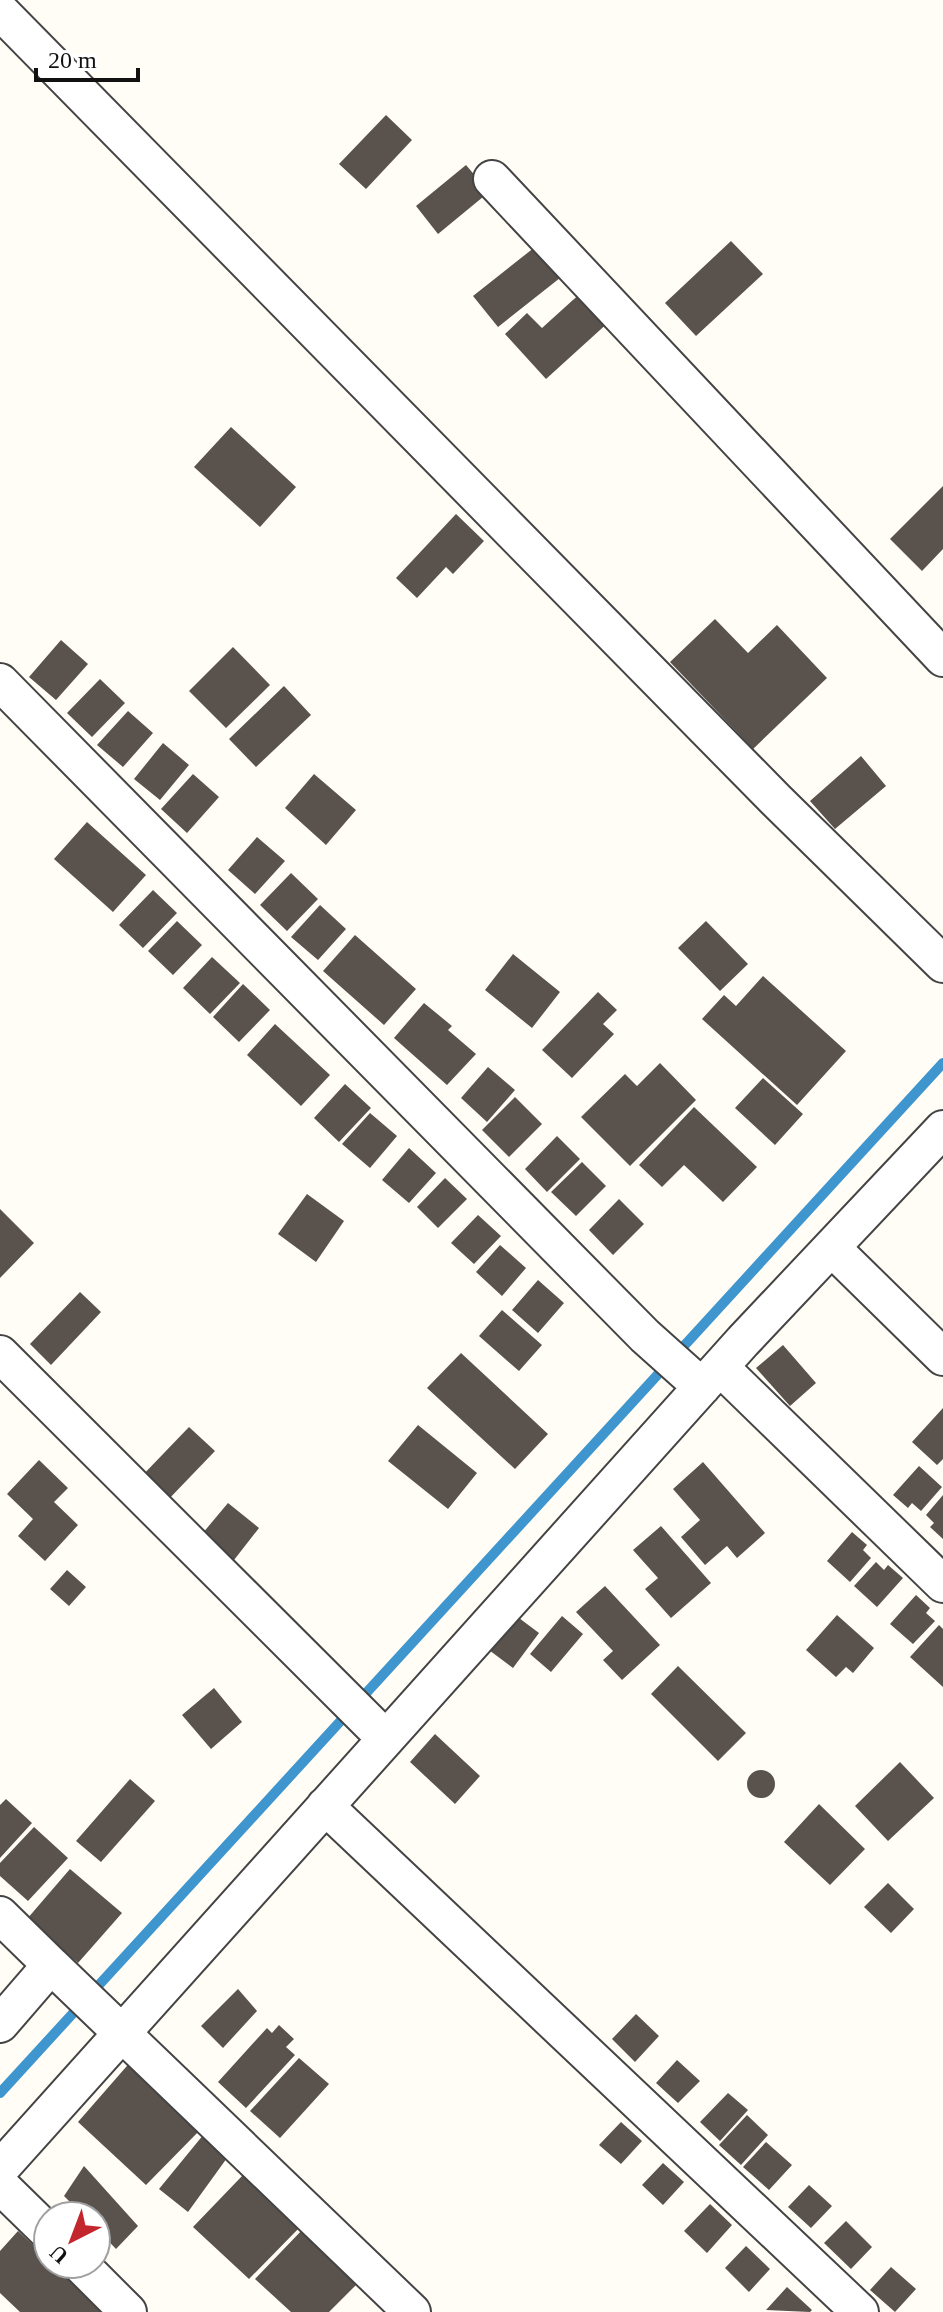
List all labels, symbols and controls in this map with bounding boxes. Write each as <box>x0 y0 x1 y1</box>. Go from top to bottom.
scale bar <box>36 32 138 82</box>
text: 20 m <box>48 47 97 73</box>
north arrow <box>32 2200 112 2280</box>
text: U <box>45 2240 73 2269</box>

